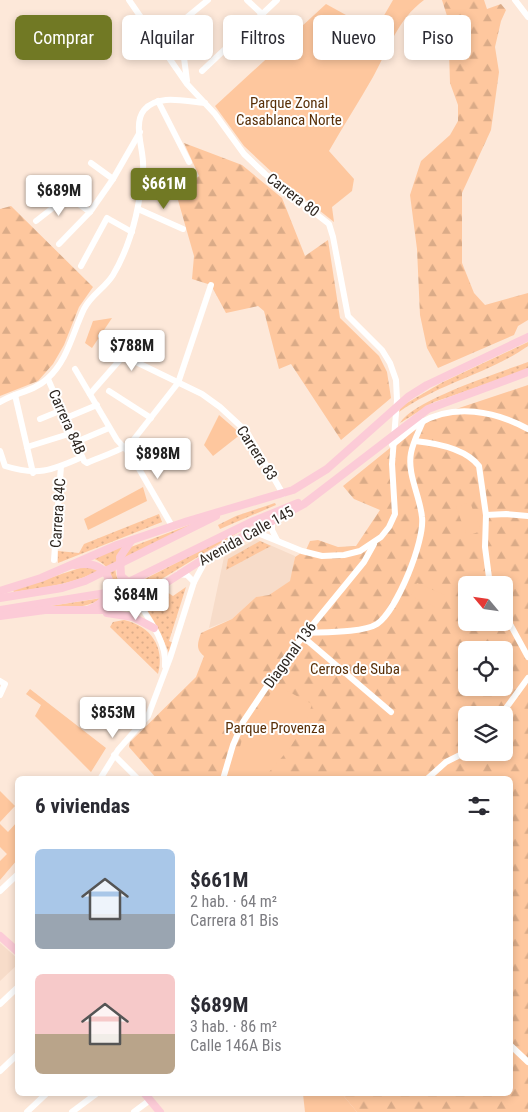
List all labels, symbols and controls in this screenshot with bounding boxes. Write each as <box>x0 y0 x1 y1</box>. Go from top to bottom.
chip: Comprar <box>15 15 112 60</box>
chip: Alquilar <box>122 15 213 60</box>
chip: Filtros <box>223 15 303 60</box>
chip: Nuevo <box>313 15 394 60</box>
chip: Piso <box>404 15 471 60</box>
park label: Parque Zonal Casablanca Norte <box>236 94 342 129</box>
pin: $661M <box>129 168 199 210</box>
street label: Carrera 80 <box>263 169 323 221</box>
pin: $689M <box>24 174 94 217</box>
text: $661M <box>142 174 186 193</box>
text: $689M <box>37 181 81 200</box>
pin: $788M <box>97 330 167 372</box>
text: $788M <box>110 336 154 355</box>
street label: Carrera 84B <box>45 387 89 457</box>
street label: Carrera 83 <box>233 422 281 484</box>
pin: $898M <box>123 438 193 480</box>
text: $898M <box>136 444 180 463</box>
street label: Carrera 84C <box>47 477 69 549</box>
street label: Avenida Calle 145 <box>195 503 297 569</box>
north arrow <box>458 576 512 631</box>
map controls <box>458 576 513 761</box>
pin: $684M <box>101 578 171 621</box>
text: $684M <box>114 585 158 604</box>
street label: Diagonal 136 <box>260 618 320 692</box>
button: locate <box>458 641 513 696</box>
park label: Cerros de Suba <box>310 660 400 678</box>
pin: $853M <box>78 696 148 739</box>
text: $853M <box>91 703 135 722</box>
button: layers <box>458 706 513 761</box>
park label: Parque Provenza <box>225 719 325 737</box>
icon: filters <box>465 792 493 820</box>
text: 6 viviendas <box>35 794 130 818</box>
text: $661M <box>190 868 248 892</box>
icon: home <box>75 869 135 929</box>
text: 2 hab. · 64 m² <box>190 892 277 911</box>
text: Carrera 81 Bis <box>190 911 279 930</box>
text: $689M <box>190 993 248 1017</box>
icon: home <box>75 994 135 1054</box>
text: 3 hab. · 86 m² <box>190 1017 277 1036</box>
text: Calle 146A Bis <box>190 1036 282 1055</box>

